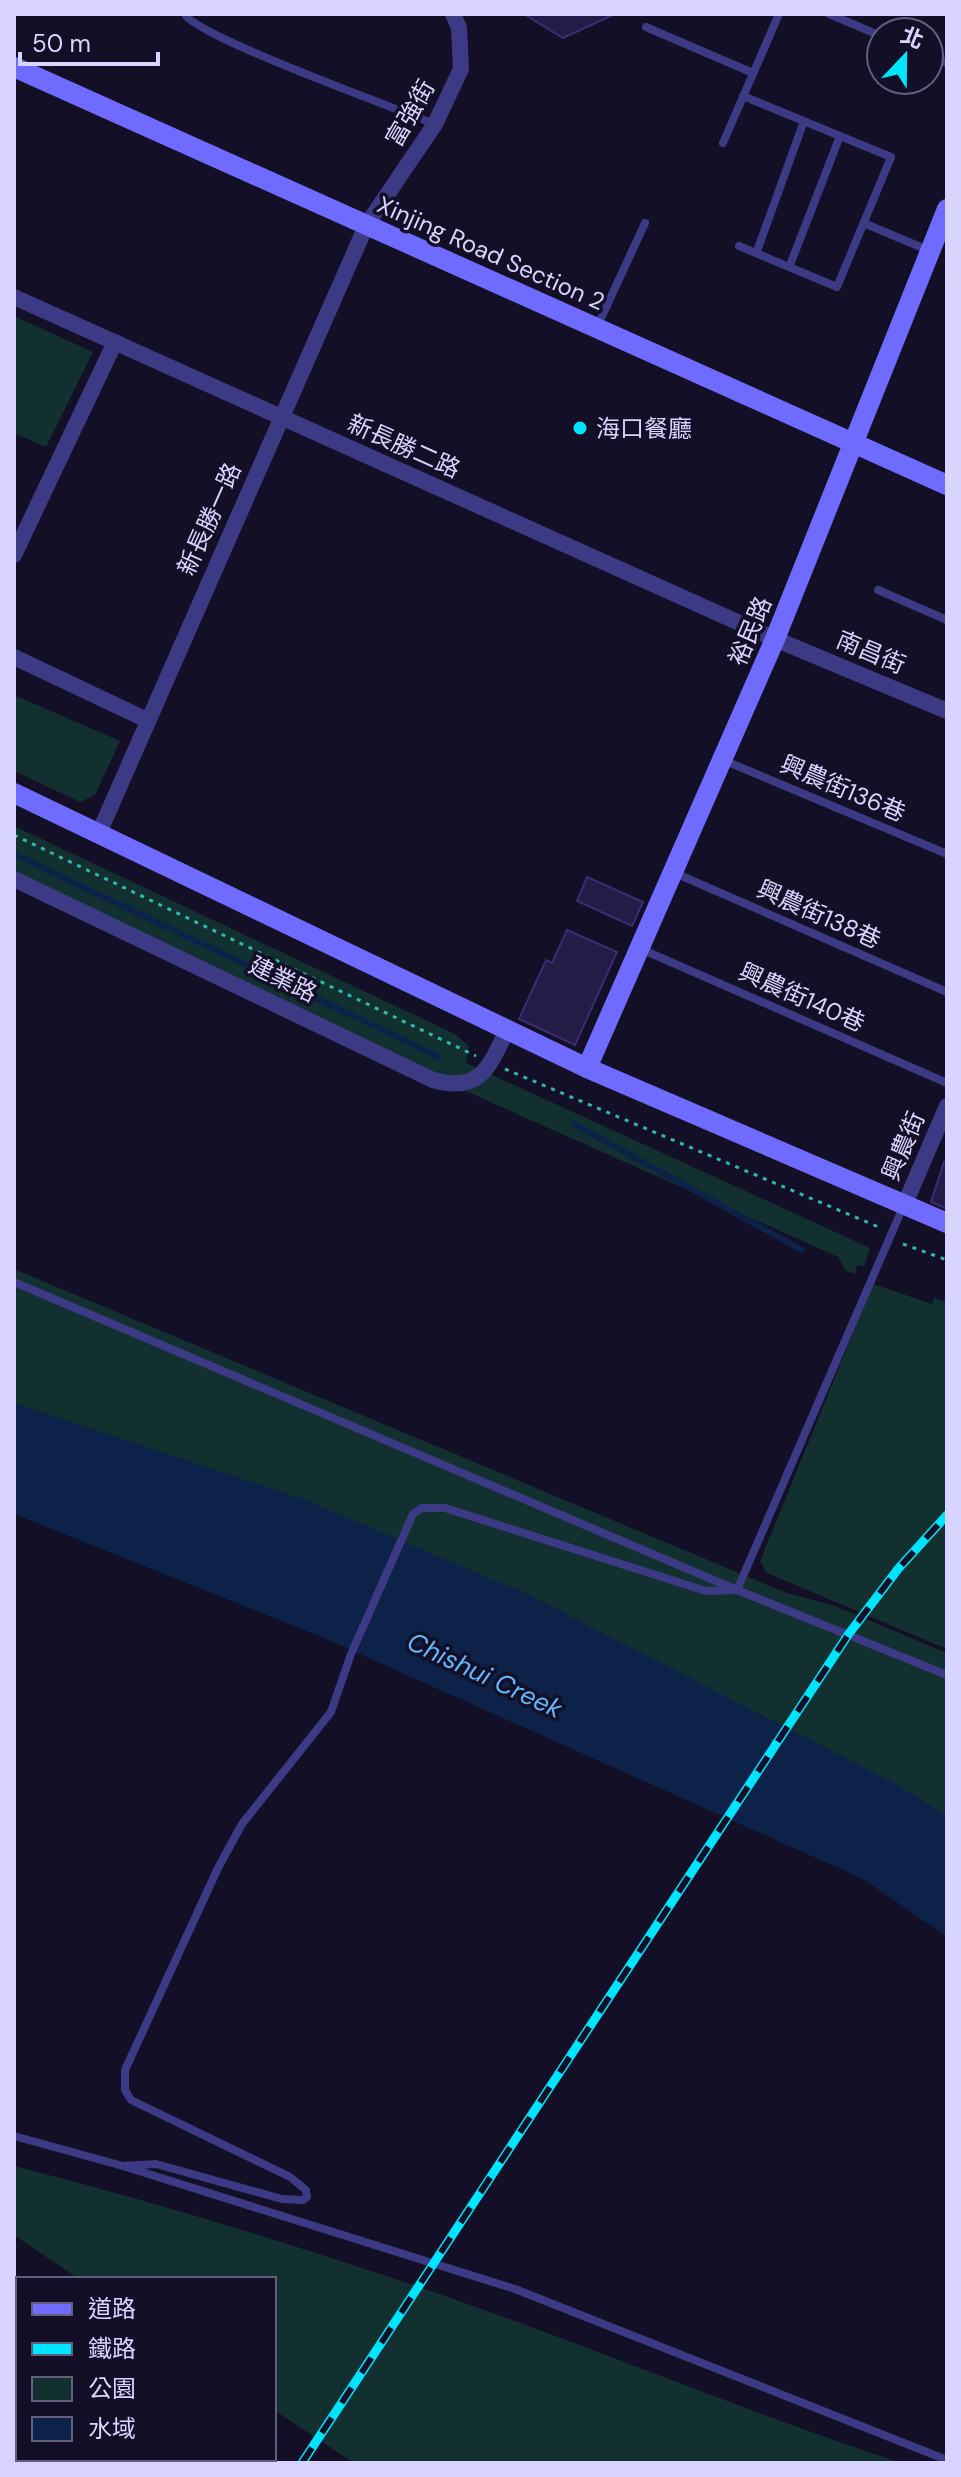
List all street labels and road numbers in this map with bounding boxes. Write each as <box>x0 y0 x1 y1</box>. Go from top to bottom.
street label: 富強街 <box>379 74 441 152</box>
street label: Xinjing Road Section 2 <box>372 189 610 317</box>
street label: 新長勝二路 <box>343 407 465 485</box>
street label: 新長勝一路 <box>170 458 248 580</box>
street label: 裕民路 <box>722 592 778 670</box>
street label: 南昌街 <box>832 624 910 680</box>
street label: 興農街136巷 <box>776 748 910 828</box>
street label: 興農街138巷 <box>752 873 886 955</box>
street label: 建業路 <box>244 949 322 1009</box>
street label: 興農街140巷 <box>734 955 870 1039</box>
street label: 興農街 <box>875 1107 931 1185</box>

